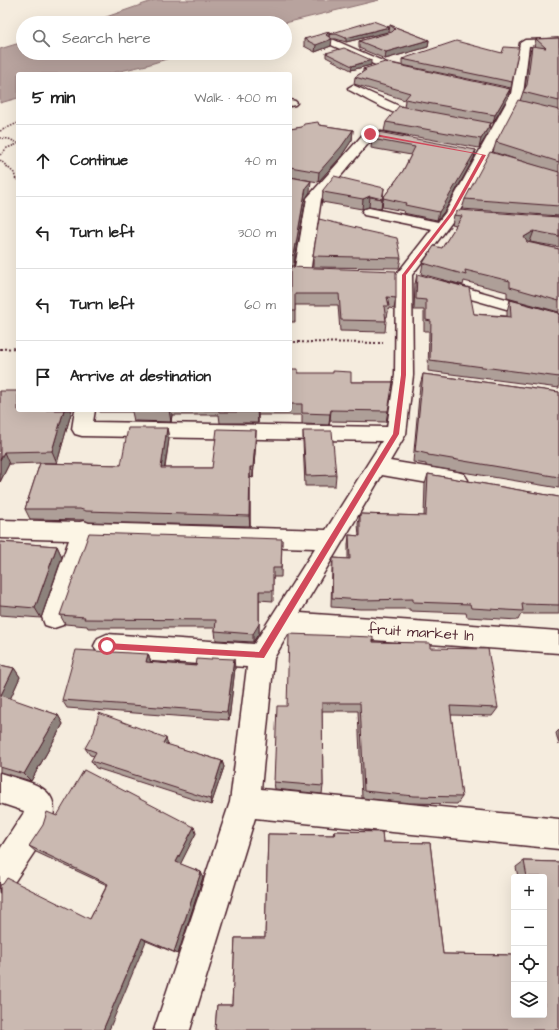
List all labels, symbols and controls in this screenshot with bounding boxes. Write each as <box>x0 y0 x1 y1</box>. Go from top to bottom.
search box <box>16 16 292 60</box>
icon: search <box>30 27 52 49</box>
text: Search here <box>62 28 151 49</box>
text: 5 min <box>32 86 75 110</box>
text: Walk · 400 m <box>194 89 276 107</box>
route end <box>361 125 379 143</box>
icon: ahead <box>32 150 54 172</box>
text: Continue <box>70 150 128 171</box>
text: 40 m <box>244 152 276 170</box>
icon: left <box>32 222 54 244</box>
text: Turn left <box>70 222 134 243</box>
text: 300 m <box>238 224 276 242</box>
icon: left <box>32 294 54 316</box>
text: Turn left <box>70 294 134 315</box>
text: 60 m <box>244 296 276 314</box>
icon: arrive <box>32 366 54 388</box>
text: Arrive at destination <box>70 366 211 387</box>
street label: fruit market ln <box>367 618 475 647</box>
route start <box>98 637 116 655</box>
map controls <box>511 874 547 1018</box>
button: + <box>511 874 547 910</box>
button: − <box>511 910 547 946</box>
button: locate <box>511 946 547 982</box>
button: layers <box>511 982 547 1018</box>

